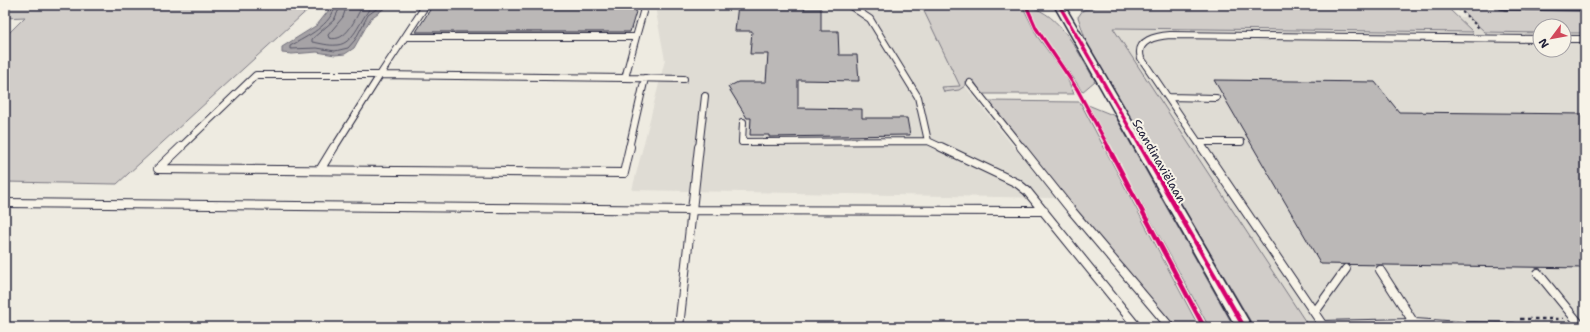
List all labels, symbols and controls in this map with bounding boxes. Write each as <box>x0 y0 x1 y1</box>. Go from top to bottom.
north arrow <box>1532 18 1572 58</box>
text: N <box>1535 35 1553 51</box>
street label: Scandinaviëlaan <box>1128 116 1190 206</box>

